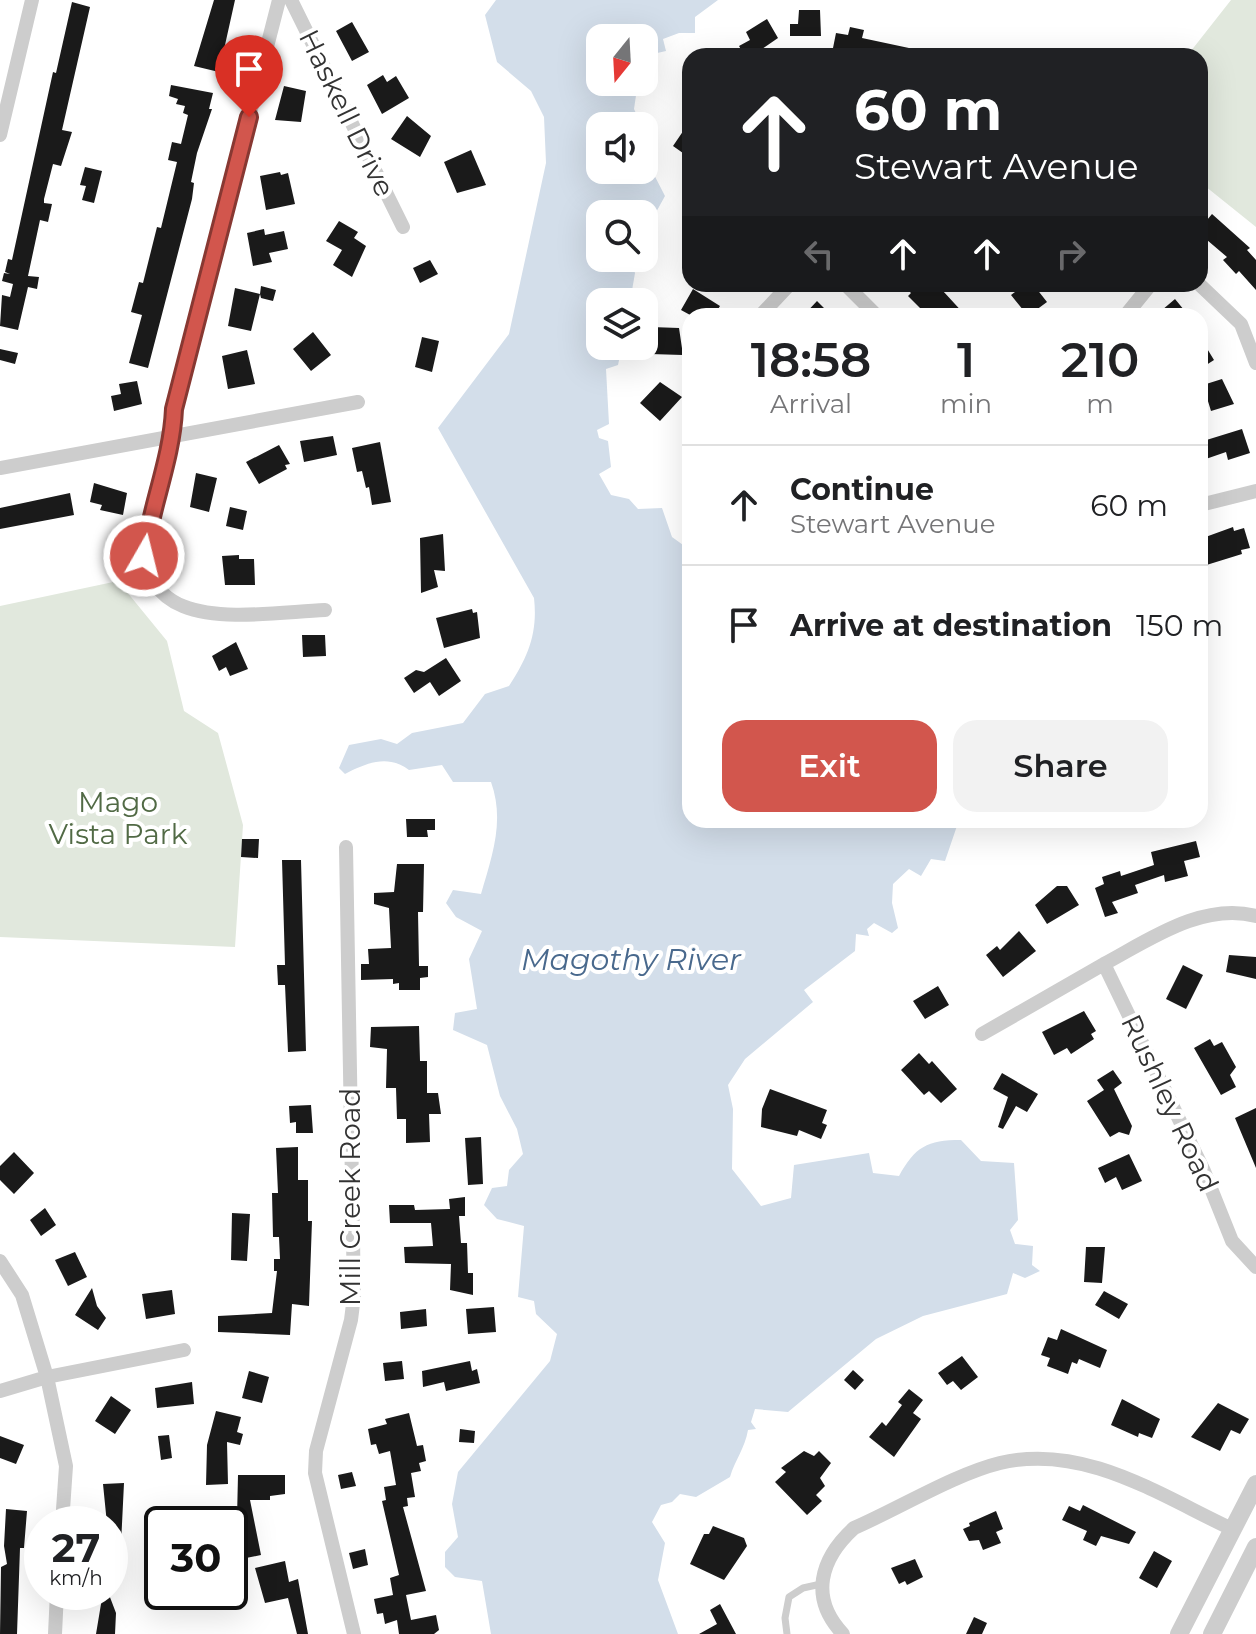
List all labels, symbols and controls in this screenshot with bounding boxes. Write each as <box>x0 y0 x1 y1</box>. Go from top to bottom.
street label: Haskell Drive <box>292 24 402 202</box>
north arrow <box>586 24 658 96</box>
map controls <box>586 24 658 360</box>
pin <box>215 35 283 117</box>
icon: arrive <box>227 47 271 91</box>
text: 60 m <box>854 76 1002 144</box>
icon: ahead <box>722 80 826 184</box>
button: sound <box>586 112 658 184</box>
text: Stewart Avenue <box>854 144 1139 188</box>
button: search <box>586 200 658 272</box>
icon: left <box>797 232 841 276</box>
icon: ahead <box>881 232 925 276</box>
icon: ahead <box>965 232 1009 276</box>
icon: right <box>1049 232 1093 276</box>
button: layers <box>586 288 658 360</box>
text: 18:58 <box>751 331 871 389</box>
text: 1 <box>957 331 975 389</box>
text: 210 <box>1061 331 1139 389</box>
text: Arrival <box>770 388 852 420</box>
text: min <box>940 388 992 420</box>
text: m <box>1086 388 1114 420</box>
text: Continue <box>790 471 934 508</box>
icon: ahead <box>722 483 766 527</box>
text: 60 m <box>1090 487 1168 524</box>
text: Stewart Avenue <box>790 508 996 540</box>
position arrow <box>102 514 186 598</box>
icon: arrive <box>722 603 766 647</box>
text: Arrive at destination <box>790 607 1112 644</box>
text: 150 m <box>1136 607 1223 644</box>
button: Exit <box>722 720 937 812</box>
button: Share <box>953 720 1168 812</box>
park label: Mago Vista Park <box>49 785 188 851</box>
water label: Magothy River <box>521 941 742 978</box>
street label: Rushley Road <box>1114 1009 1226 1197</box>
street label: Mill Creek Road <box>333 1088 367 1306</box>
speed limit sign: 30 <box>144 1506 248 1610</box>
text: 27 <box>52 1523 100 1572</box>
text: km/h <box>49 1566 103 1590</box>

